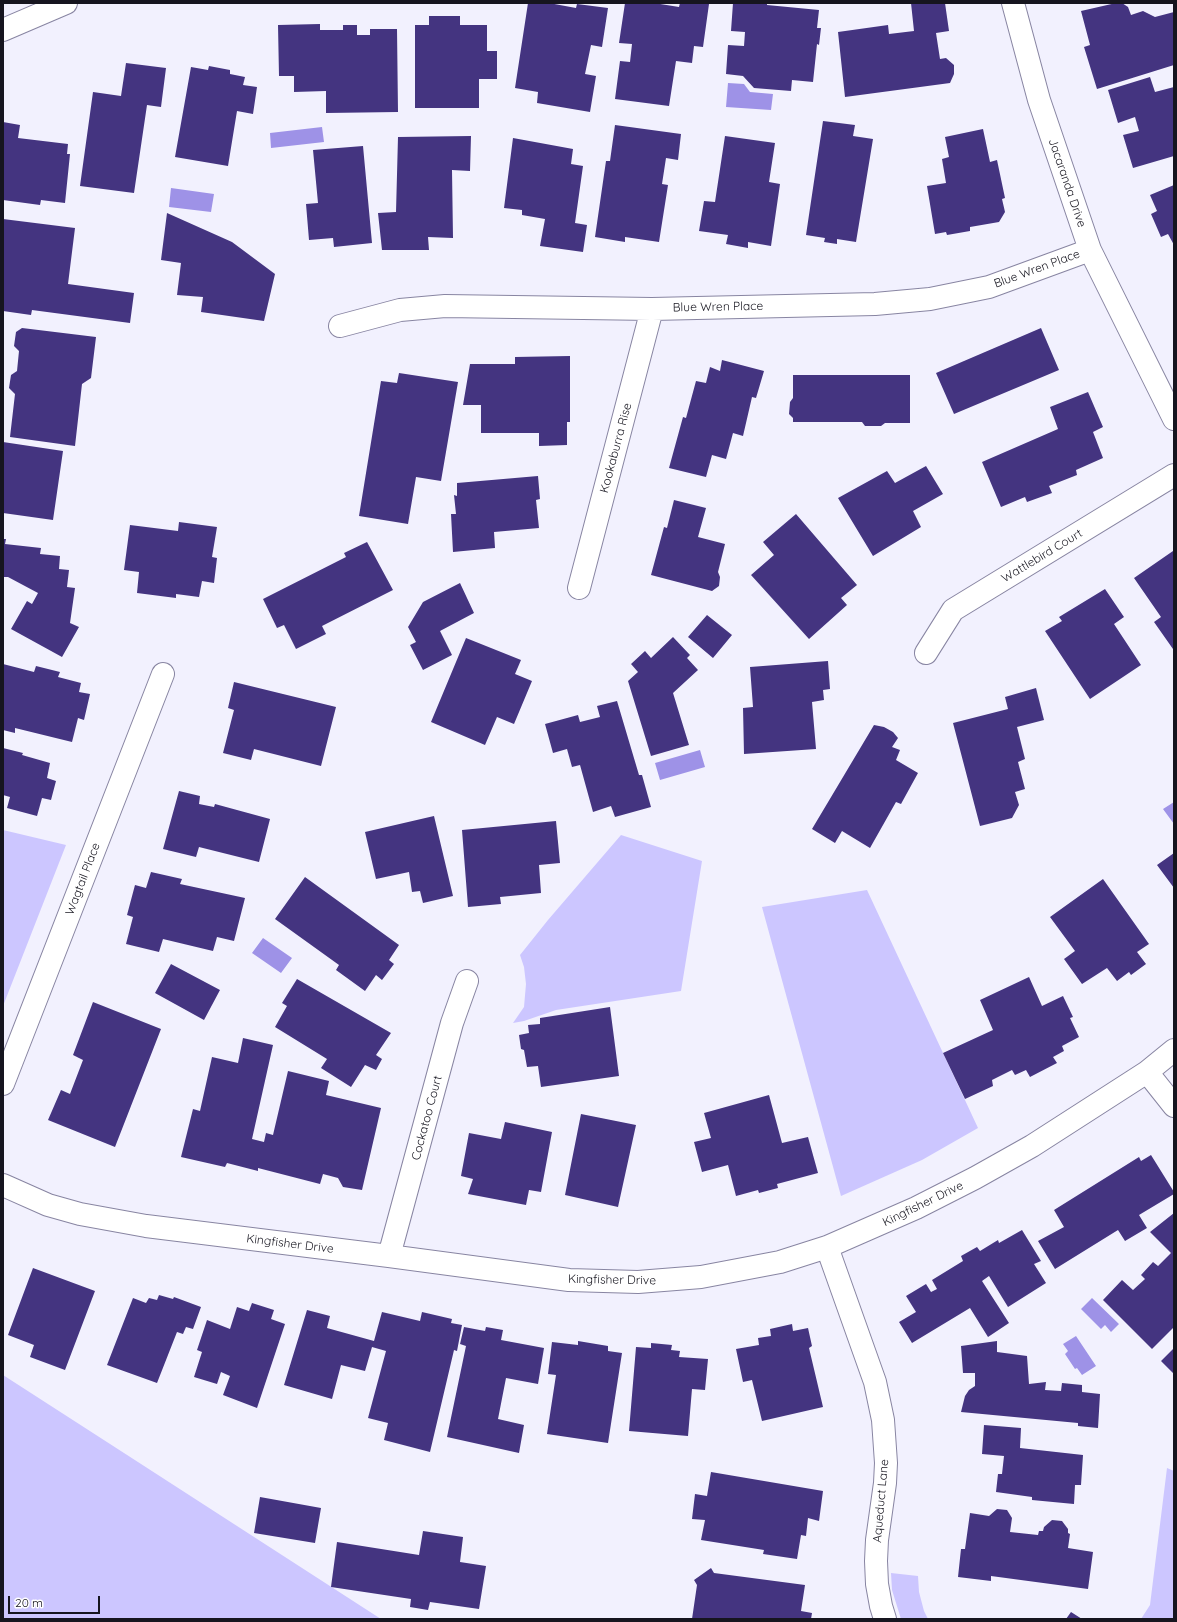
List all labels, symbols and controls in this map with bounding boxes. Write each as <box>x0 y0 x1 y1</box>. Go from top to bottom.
street label: Jacaranda Drive <box>1045 137 1089 229</box>
street label: Blue Wren Place <box>992 247 1082 291</box>
street label: Blue Wren Place <box>673 299 763 315</box>
street label: Kookaburra Rise <box>597 401 635 495</box>
street label: Wattlebird Court <box>999 526 1085 586</box>
street label: Wagtail Place <box>63 841 103 917</box>
street label: Cockatoo Court <box>409 1074 445 1162</box>
street label: Kingfisher Drive <box>880 1178 966 1230</box>
street label: Kingfisher Drive <box>245 1231 335 1257</box>
street label: Kingfisher Drive <box>568 1272 656 1288</box>
street label: Aqueduct Lane <box>870 1459 892 1543</box>
scale bar <box>10 1588 102 1614</box>
text: 20 m <box>15 1595 43 1610</box>

